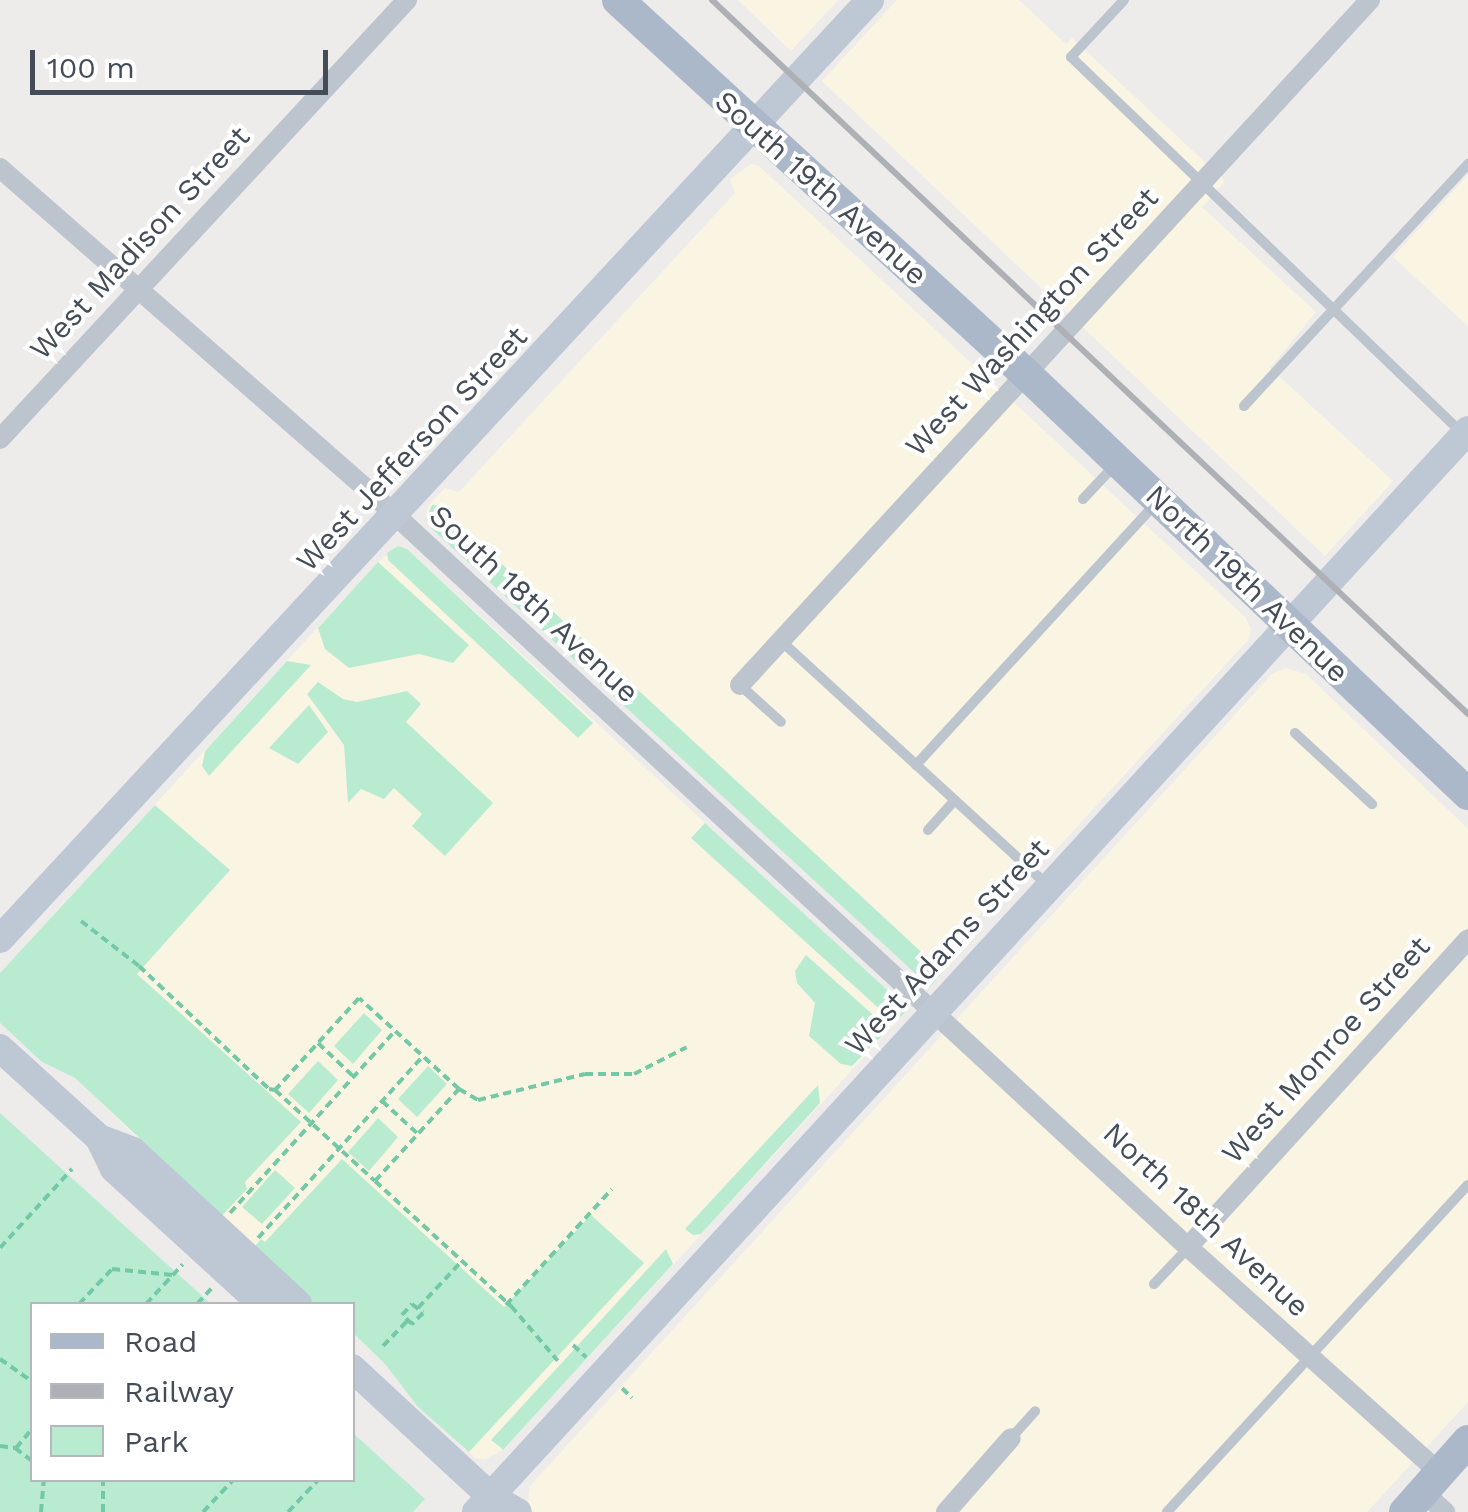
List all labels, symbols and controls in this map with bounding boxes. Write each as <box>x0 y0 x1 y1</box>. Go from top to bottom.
scale bar <box>35 30 332 92</box>
text: 100 m <box>47 50 135 85</box>
street label: South 19th Avenue <box>707 83 935 293</box>
street label: West Madison Street <box>23 119 257 367</box>
street label: West Washington Street <box>898 180 1166 464</box>
street label: West Jefferson Street <box>289 319 535 579</box>
street label: North 19th Avenue <box>1137 477 1357 691</box>
street label: South 18th Avenue <box>421 497 647 711</box>
street label: West Adams Street <box>837 831 1057 1063</box>
street label: West Monroe Street <box>1215 929 1437 1171</box>
street label: North 18th Avenue <box>1095 1115 1317 1325</box>
legend <box>30 1302 355 1482</box>
text: Road <box>124 1324 197 1359</box>
text: Railway <box>124 1374 234 1409</box>
text: Park <box>124 1424 189 1459</box>

